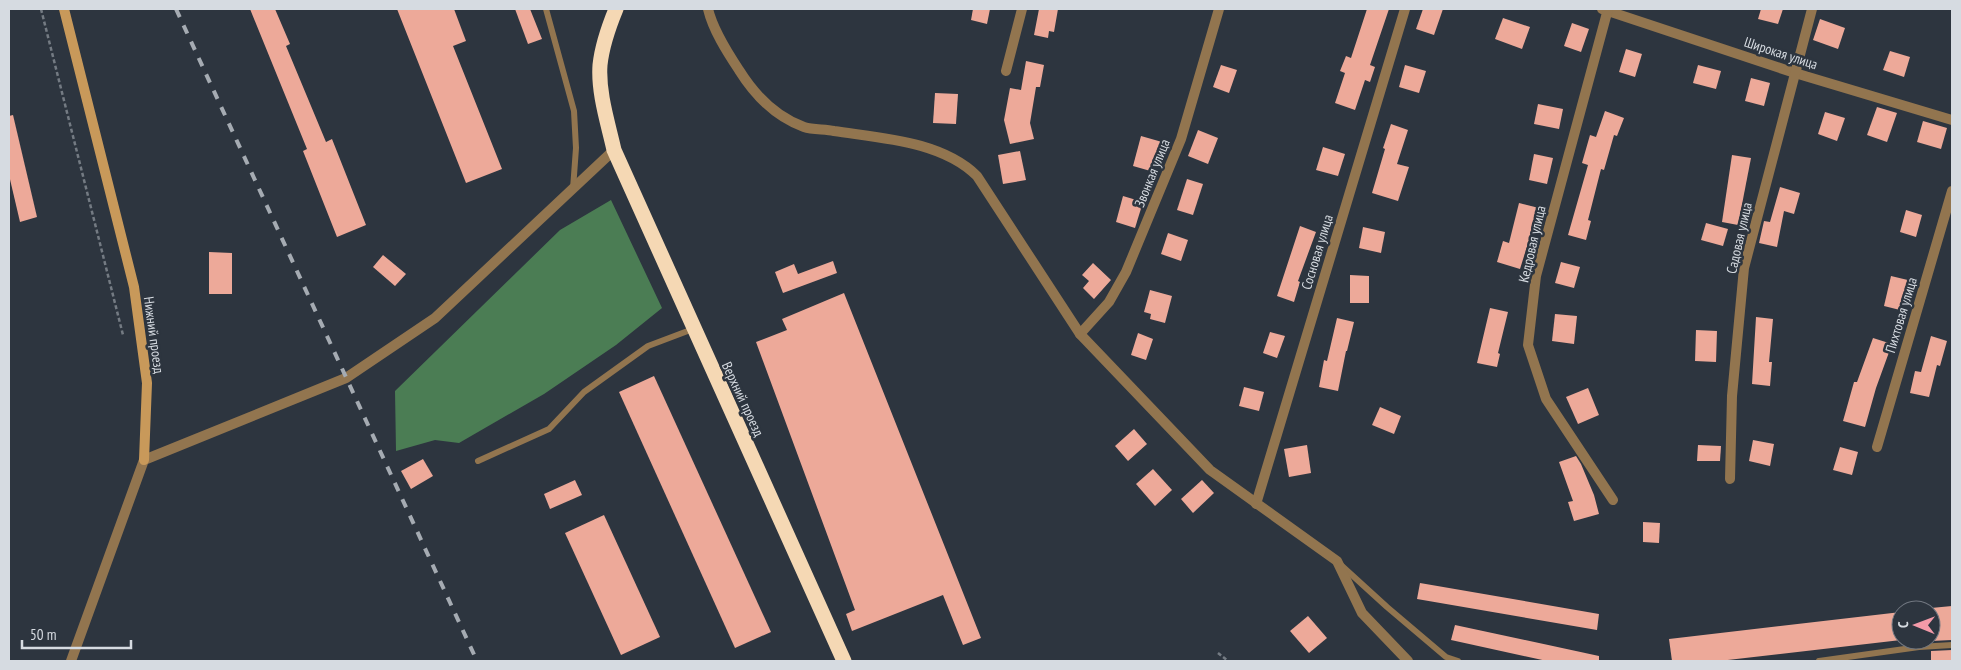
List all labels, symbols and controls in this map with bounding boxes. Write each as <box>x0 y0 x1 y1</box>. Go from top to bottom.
street label: Широкая улица <box>1742 33 1820 73</box>
street label: Звонкая улица <box>1130 136 1174 210</box>
street label: Садовая улица <box>1722 201 1756 275</box>
street label: Кедровая улица <box>1514 204 1550 284</box>
street label: Сосновая улица <box>1297 212 1337 292</box>
street label: Пихтовая улица <box>1881 275 1921 355</box>
street label: Нижний проезд <box>140 295 168 375</box>
street label: Верхний проезд <box>718 359 768 439</box>
north arrow <box>1891 600 1941 650</box>
scale bar <box>22 618 131 650</box>
text: С <box>1894 621 1912 628</box>
text: 50 m <box>30 625 56 644</box>

